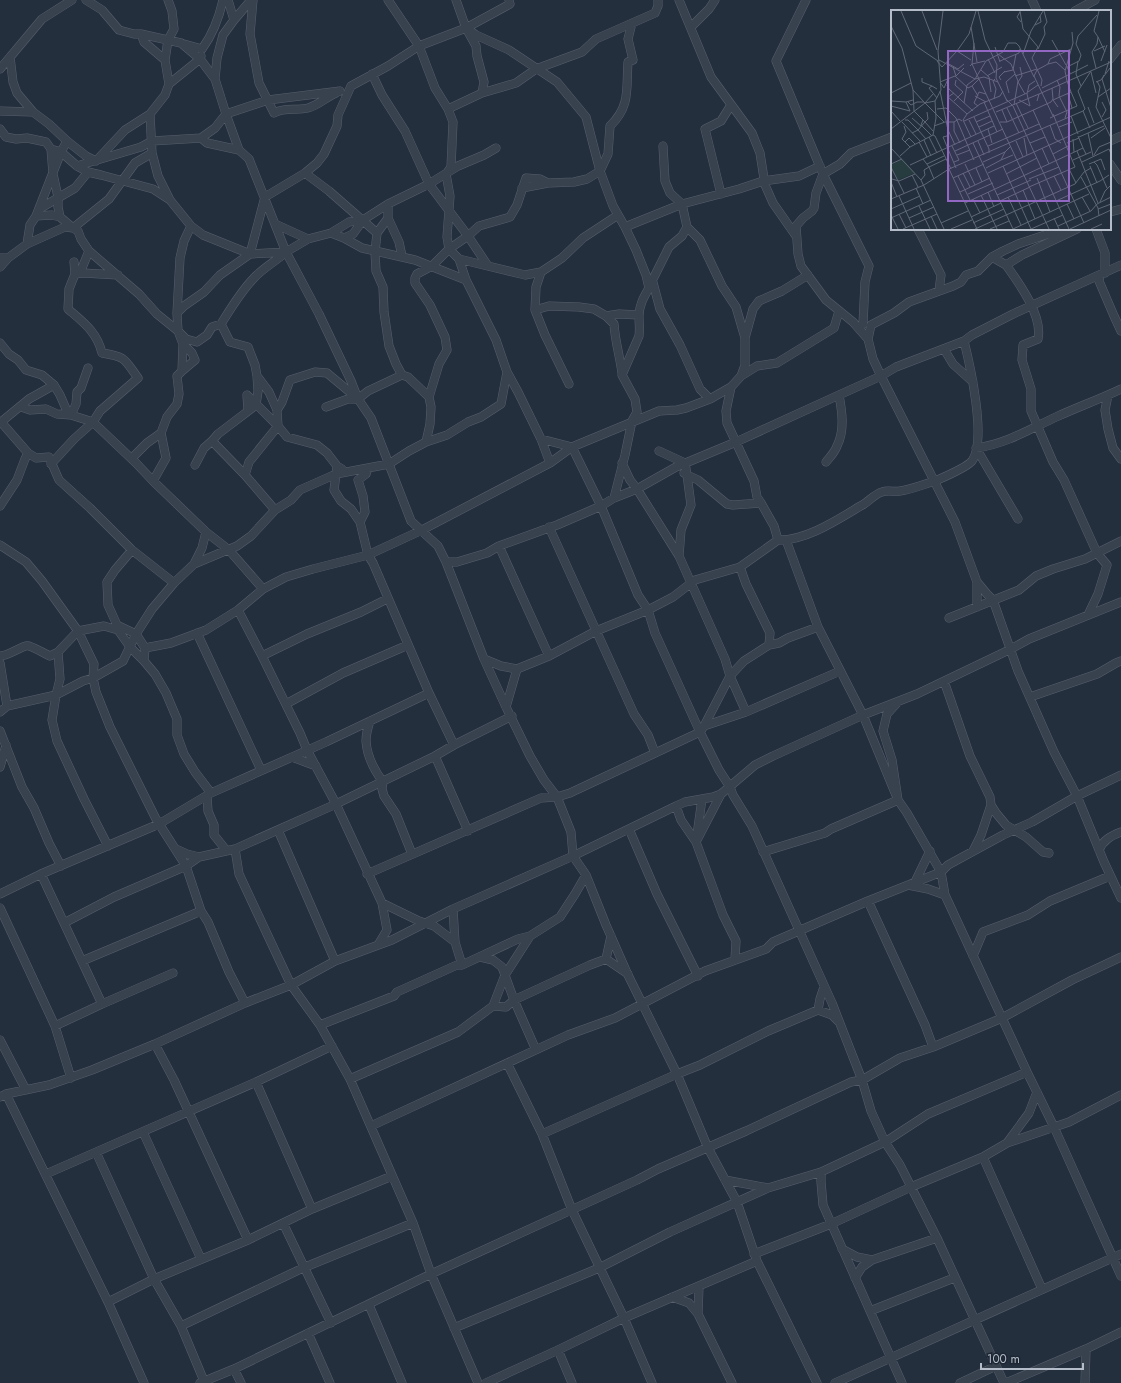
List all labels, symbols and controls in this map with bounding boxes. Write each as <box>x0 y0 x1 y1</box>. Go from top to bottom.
inset map <box>891 10 1111 230</box>
scale bar <box>981 1345 1083 1371</box>
text: 100 m <box>987 1350 1020 1368</box>

